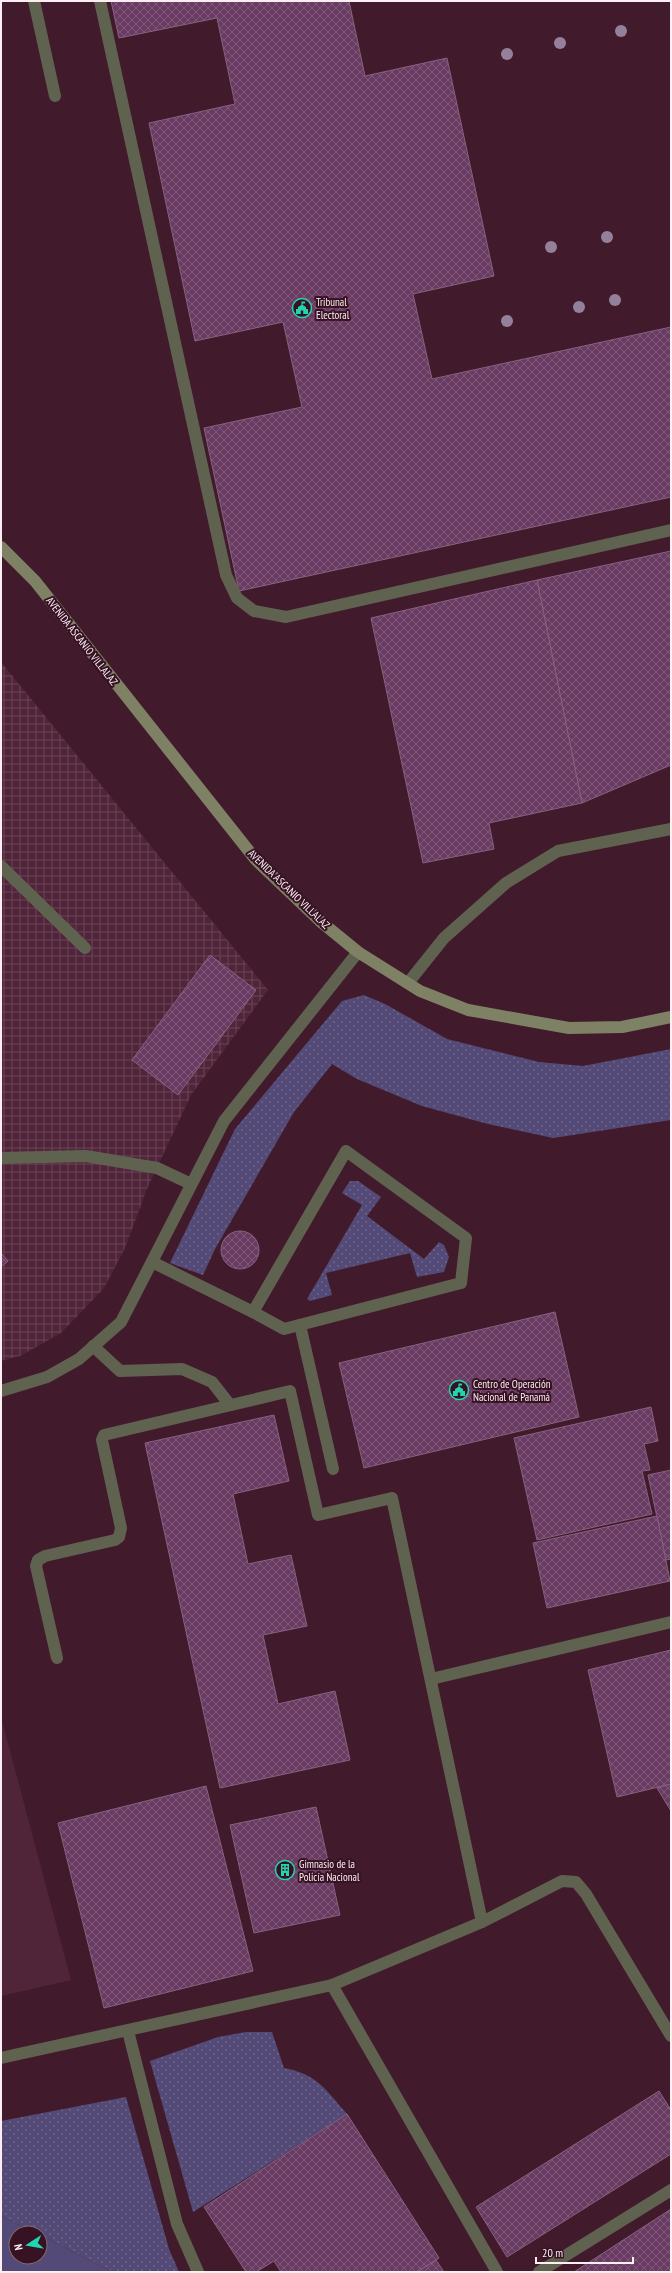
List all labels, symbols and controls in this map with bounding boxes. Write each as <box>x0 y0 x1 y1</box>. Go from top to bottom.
place label: Tribunal Electoral <box>316 295 350 322</box>
public building icon: Tribunal Electoral <box>291 297 313 319</box>
street label: AVENIDA ASCANIO VILLALAZ <box>43 594 121 688</box>
street label: AVENIDA ASCANIO VILLALAZ <box>245 846 333 932</box>
place label: Centro de Operación Nacional de Panamá <box>473 1377 551 1404</box>
public building icon: Centro de Operación Nacional de Panamá <box>448 1379 470 1401</box>
place label: Gimnasio de la Policía Nacional <box>299 1857 360 1884</box>
building icon: Gimnasio de la Policía Nacional <box>274 1859 296 1881</box>
north arrow <box>8 2225 48 2265</box>
scale bar <box>536 2239 633 2265</box>
text: N <box>11 2243 26 2251</box>
text: 20 m <box>542 2245 563 2260</box>

